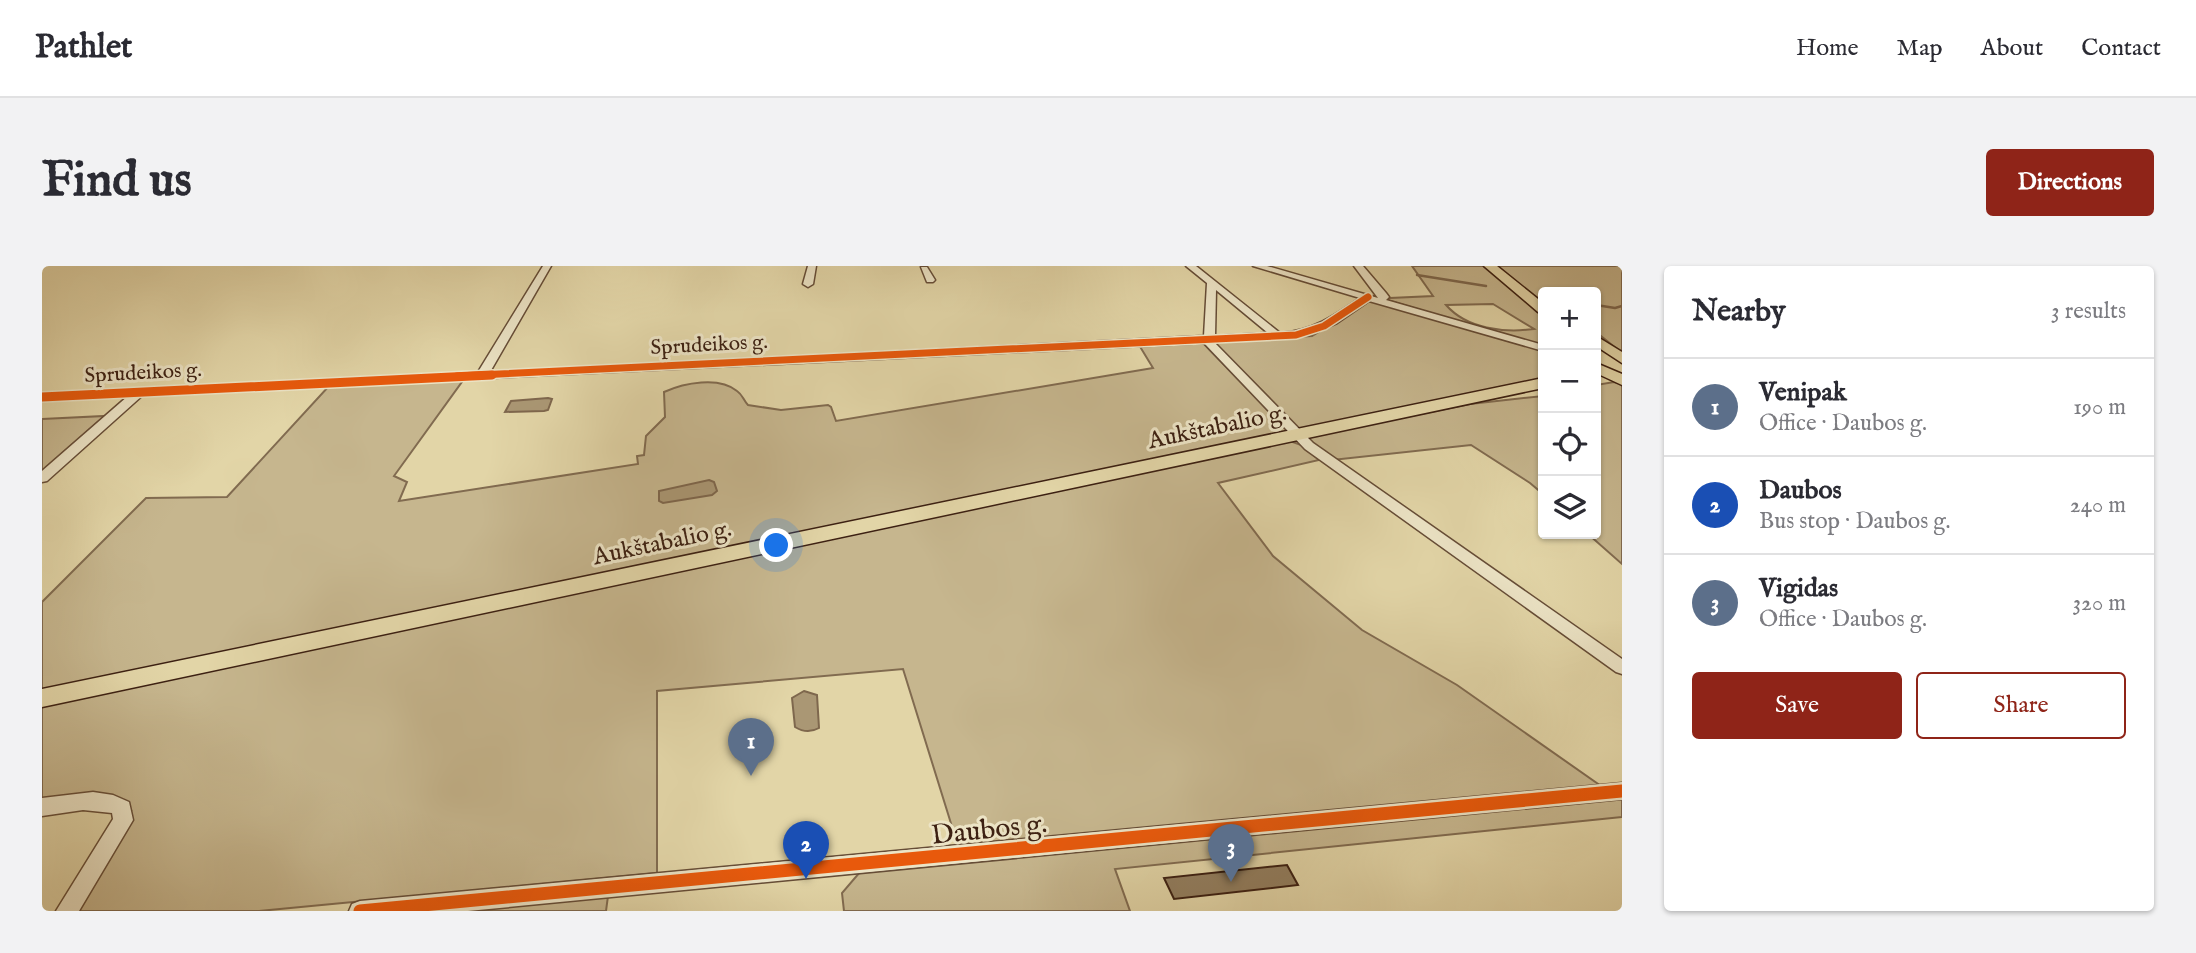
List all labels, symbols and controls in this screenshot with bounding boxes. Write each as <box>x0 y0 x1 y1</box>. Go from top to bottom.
text: Pathlet <box>35 27 132 69</box>
text: Home <box>1796 33 1859 64</box>
text: Map <box>1897 33 1943 64</box>
text: About <box>1981 33 2043 64</box>
text: Contact <box>2081 33 2161 64</box>
button: Directions <box>1986 149 2154 216</box>
text: Find us <box>42 151 192 213</box>
map controls <box>1538 287 1601 539</box>
button: + <box>1538 287 1601 350</box>
text: Nearby <box>1692 293 1785 331</box>
text: 3 results <box>2051 297 2126 326</box>
street label: Sprudeikos g. <box>650 329 768 362</box>
button: − <box>1538 350 1601 413</box>
street label: Sprudeikos g. <box>84 357 202 390</box>
text: Venipak <box>1759 376 1847 409</box>
text: 1 <box>1711 393 1719 422</box>
text: 190 m <box>2073 393 2126 422</box>
street label: Aukštabalio g. <box>1144 398 1289 457</box>
text: Office · Daubos g. <box>1759 409 1927 438</box>
button: locate <box>1538 413 1601 476</box>
text: Daubos <box>1759 474 1842 507</box>
button: layers <box>1538 476 1601 539</box>
text: 2 <box>1710 491 1720 520</box>
text: 240 m <box>2070 491 2126 520</box>
text: Bus stop · Daubos g. <box>1759 507 1951 536</box>
street label: Aukštabalio g. <box>589 514 734 573</box>
your location <box>759 528 793 562</box>
text: Vigidas <box>1759 572 1838 605</box>
text: 3 <box>1711 589 1719 618</box>
text: 320 m <box>2073 589 2126 618</box>
text: Office · Daubos g. <box>1759 605 1927 634</box>
button: Save <box>1692 672 1902 739</box>
button: Share <box>1916 672 2126 739</box>
pin: 1 <box>728 718 774 776</box>
street label: Daubos g. <box>930 807 1049 854</box>
pin: 2 <box>783 821 829 879</box>
pin: 3 <box>1208 824 1254 882</box>

